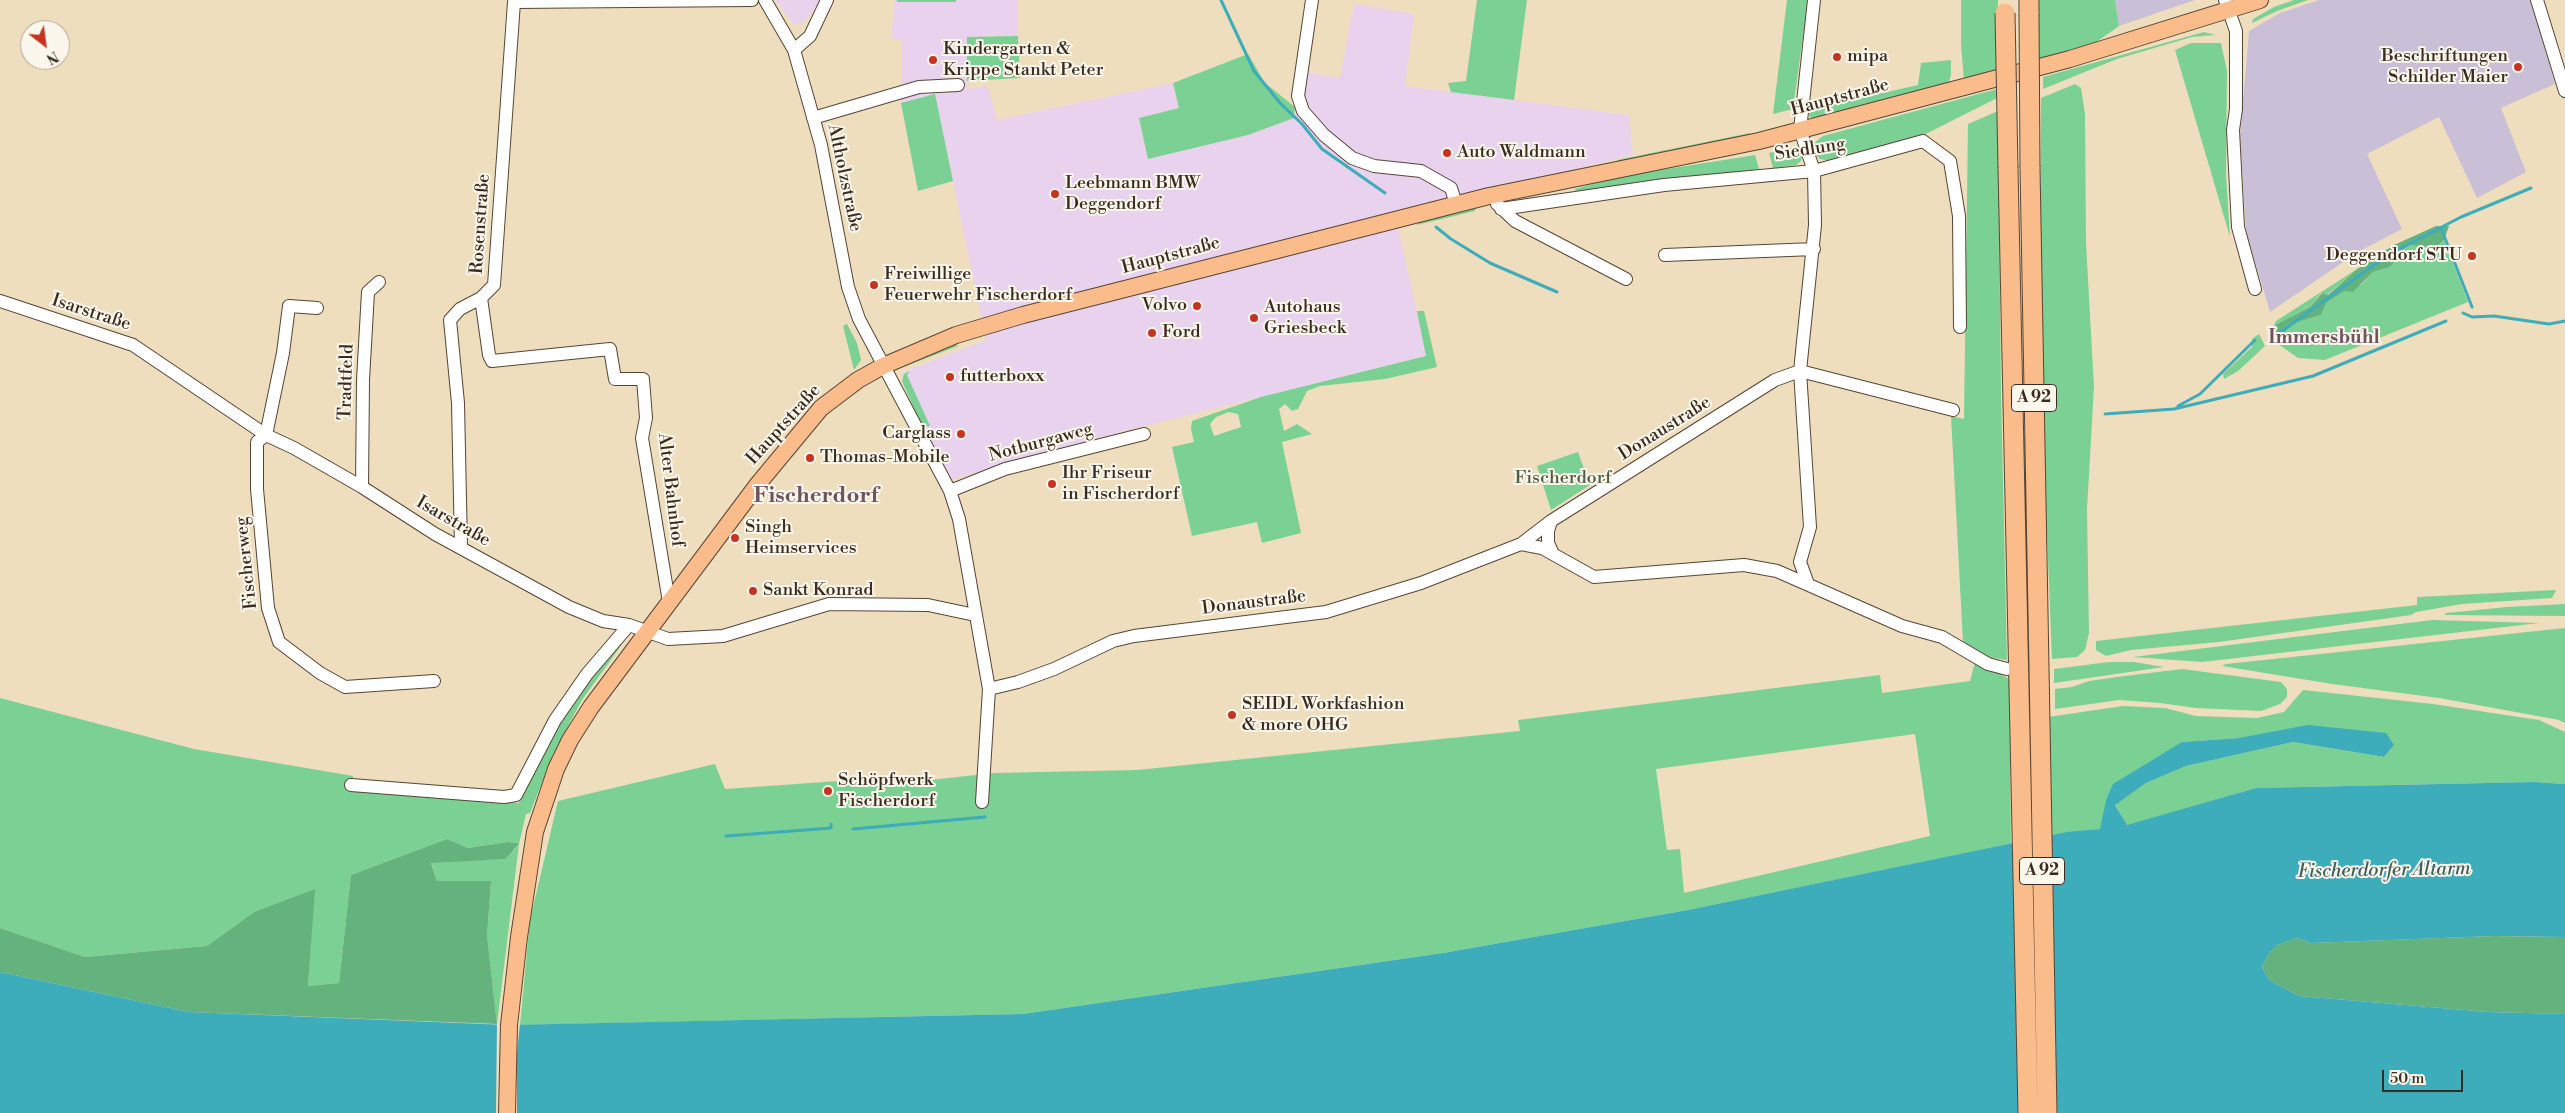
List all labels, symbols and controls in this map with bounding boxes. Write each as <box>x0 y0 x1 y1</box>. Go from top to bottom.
north arrow <box>20 20 70 70</box>
place label: Kindergarten & Krippe Stankt Peter <box>943 39 1103 82</box>
place label: mipa <box>1847 46 1888 68</box>
place label: Beschriftungen Schilder Maier <box>2381 46 2508 88</box>
text: N <box>43 47 61 68</box>
marker: mipa <box>1831 51 1843 63</box>
marker: Kindergarten & Krippe Stankt Peter <box>927 54 939 66</box>
marker: Beschriftungen Schilder Maier <box>2512 61 2524 73</box>
street label: Hauptstraße <box>1788 75 1892 121</box>
street label: Altholzstraße <box>822 122 866 234</box>
street label: Siedlung <box>1773 134 1847 166</box>
place label: Auto Waldmann <box>1457 142 1586 164</box>
marker: Auto Waldmann <box>1441 147 1453 159</box>
street label: Rosenstraße <box>467 173 495 275</box>
place label: Leebmann BMW Deggendorf <box>1065 173 1200 215</box>
marker: Leebmann BMW Deggendorf <box>1049 188 1061 200</box>
street label: Hauptstraße <box>1119 233 1223 279</box>
place label: Deggendorf STU <box>2326 245 2462 267</box>
marker: Deggendorf STU <box>2466 250 2478 262</box>
place label: Freiwillige Feuerwehr Fischerdorf <box>884 264 1072 306</box>
marker: Freiwillige Feuerwehr Fischerdorf <box>868 279 880 291</box>
street label: Isarstraße <box>49 290 133 336</box>
place label: Volvo <box>1141 295 1187 317</box>
place label: Autohaus Griesbeck <box>1264 297 1346 340</box>
marker: Volvo <box>1191 300 1203 312</box>
marker: Autohaus Griesbeck <box>1248 312 1260 324</box>
place label: Ford <box>1162 322 1201 344</box>
marker: Ford <box>1146 327 1158 339</box>
district label: Immersbühl <box>2268 327 2380 349</box>
street label: Tradtfeld <box>335 344 359 420</box>
place label: futterboxx <box>960 366 1044 388</box>
marker: futterboxx <box>944 371 956 383</box>
street label: Hauptstraße <box>742 380 826 470</box>
road number: A 92 <box>2012 384 2056 412</box>
street label: Donaustraße <box>1615 392 1715 466</box>
street label: Notburgaweg <box>987 419 1095 467</box>
place label: Carglass <box>882 423 951 445</box>
marker: Carglass <box>955 428 967 440</box>
street label: Alter Bahnhof <box>652 432 688 548</box>
place label: Thomas-Mobile <box>820 447 950 469</box>
marker: Thomas-Mobile <box>804 452 816 464</box>
place label: Ihr Friseur in Fischerdorf <box>1062 463 1179 506</box>
park label: Fischerdorf <box>1515 468 1611 490</box>
marker: Ihr Friseur in Fischerdorf <box>1046 478 1058 490</box>
district label: Fischerdorf <box>754 484 878 510</box>
street label: Isarstraße <box>412 492 494 552</box>
street label: Fischerweg <box>231 515 263 611</box>
place label: Singh Heimservices <box>745 517 857 560</box>
marker: Singh Heimservices <box>729 532 741 544</box>
place label: Sankt Konrad <box>763 580 874 602</box>
marker: Sankt Konrad <box>747 585 759 597</box>
street label: Donaustraße <box>1201 586 1307 620</box>
place label: SEIDL Workfashion & more OHG <box>1242 694 1404 736</box>
marker: SEIDL Workfashion & more OHG <box>1226 709 1238 721</box>
place label: Schöpfwerk Fischerdorf <box>838 770 935 812</box>
marker: Schöpfwerk Fischerdorf <box>822 785 834 797</box>
road number: A 92 <box>2020 858 2064 884</box>
water label: Fischerdorfer Altarm <box>2297 858 2471 884</box>
scale bar <box>2385 1060 2466 1092</box>
text: 50 m <box>2390 1069 2424 1088</box>

